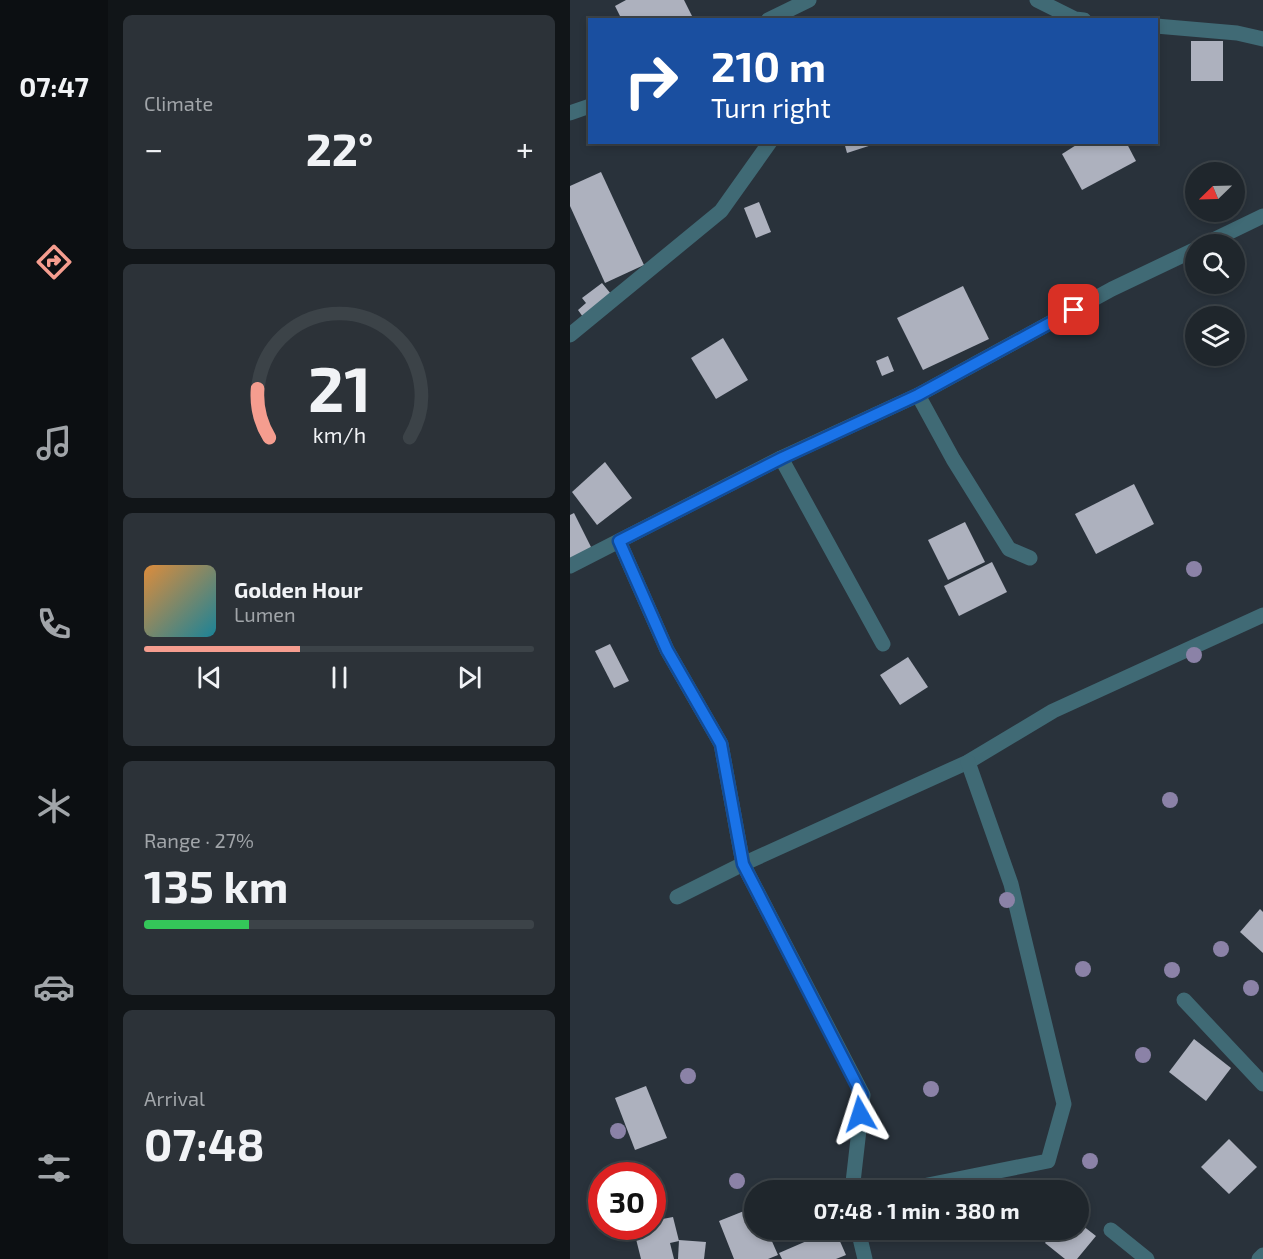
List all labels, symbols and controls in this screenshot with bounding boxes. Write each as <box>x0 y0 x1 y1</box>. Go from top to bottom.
text: 210 m <box>711 40 826 90</box>
icon: right <box>612 42 690 120</box>
text: 07:47 <box>19 70 89 102</box>
text: Climate <box>144 91 213 115</box>
text: Turn right <box>711 91 831 123</box>
text: 22° <box>306 121 373 175</box>
text: − <box>144 128 163 168</box>
text: + <box>516 128 534 168</box>
north arrow <box>1185 162 1245 222</box>
map controls <box>1185 162 1245 366</box>
button: search <box>1185 234 1245 294</box>
icon: directions <box>33 241 75 283</box>
pin <box>1048 284 1099 335</box>
icon: arrive <box>1057 293 1090 326</box>
button: layers <box>1185 306 1245 366</box>
text: 21 <box>307 350 371 425</box>
icon: music <box>33 422 75 464</box>
text: km/h <box>312 422 366 447</box>
text: Golden Hour <box>234 576 363 602</box>
text: Lumen <box>234 602 296 626</box>
icon: phone <box>33 603 75 645</box>
icon: previous <box>193 661 226 694</box>
icon: pause <box>323 661 356 694</box>
icon: next <box>453 661 486 694</box>
icon: climate <box>33 785 75 827</box>
text: Range · 27% <box>144 828 254 852</box>
text: 135 km <box>144 858 288 912</box>
icon: car <box>33 966 75 1008</box>
position arrow <box>828 1082 892 1146</box>
text: Arrival <box>144 1086 205 1110</box>
text: 07:48 <box>144 1116 264 1170</box>
icon: filters <box>33 1147 75 1189</box>
speed limit sign: 30 <box>588 1162 666 1240</box>
text: 07:48 · 1 min · 380 m <box>813 1197 1020 1223</box>

